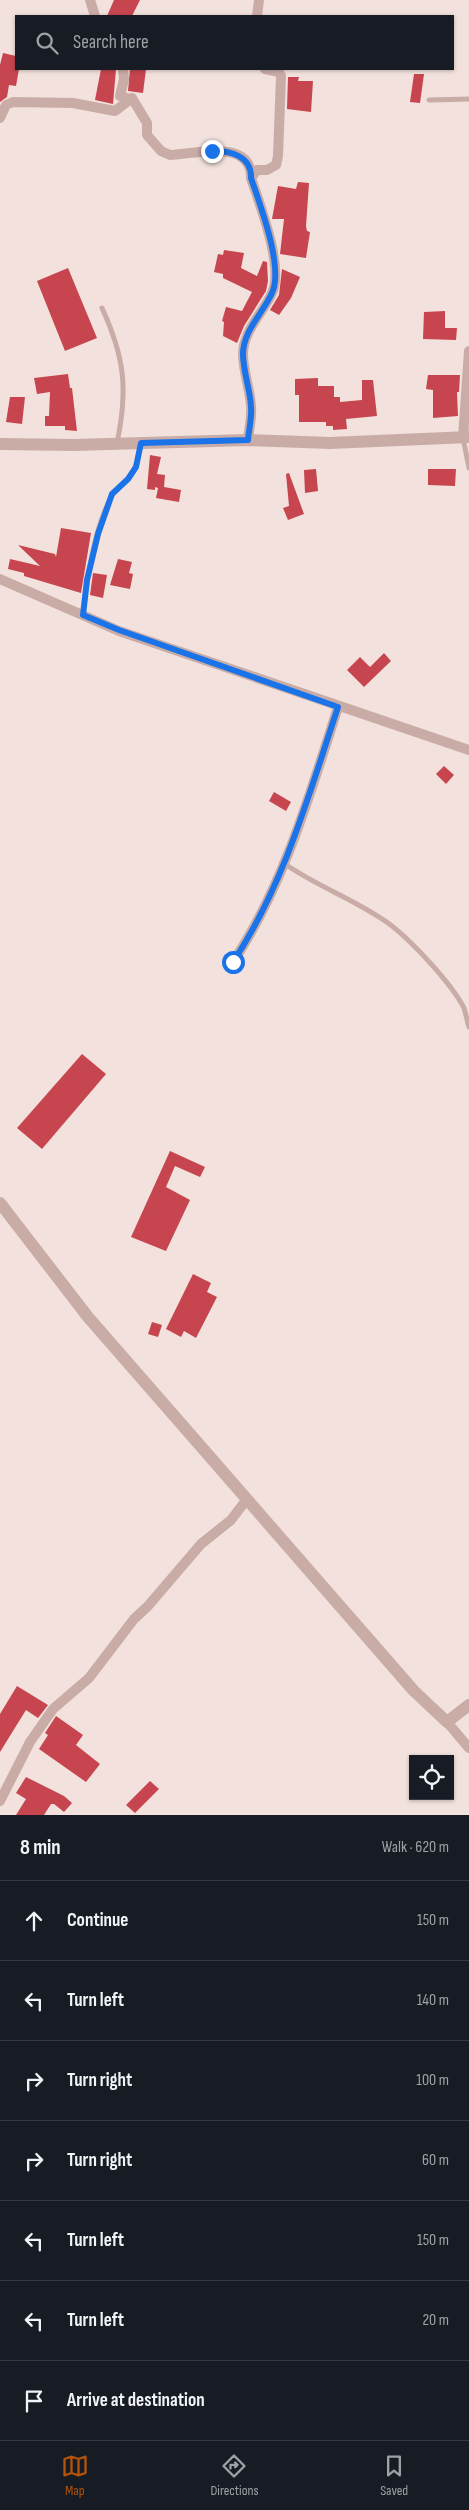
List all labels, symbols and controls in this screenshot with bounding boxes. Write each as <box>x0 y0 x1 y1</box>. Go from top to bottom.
search box <box>15 15 454 70</box>
icon: search <box>33 29 61 57</box>
text: Search here <box>73 31 149 54</box>
route end <box>201 140 224 163</box>
route start <box>222 951 245 974</box>
map controls <box>409 1755 454 1800</box>
button: locate <box>409 1755 454 1800</box>
text: 8 min <box>20 1835 61 1860</box>
text: Walk · 620 m <box>382 1838 449 1857</box>
icon: ahead <box>20 1907 48 1935</box>
text: Continue <box>67 1909 128 1932</box>
text: 150 m <box>417 1911 449 1930</box>
icon: left <box>20 1987 48 2015</box>
text: Turn left <box>67 1989 124 2012</box>
text: 140 m <box>417 1991 449 2010</box>
icon: right <box>20 2067 48 2095</box>
text: Turn right <box>67 2069 132 2092</box>
text: 100 m <box>416 2071 449 2090</box>
icon: right <box>20 2147 48 2175</box>
text: Turn right <box>67 2149 132 2172</box>
text: 60 m <box>422 2151 449 2170</box>
icon: left <box>20 2227 48 2255</box>
text: Turn left <box>67 2229 124 2252</box>
text: 150 m <box>417 2231 449 2250</box>
icon: left <box>20 2307 48 2335</box>
text: Turn left <box>67 2309 124 2332</box>
text: 20 m <box>422 2311 449 2330</box>
icon: arrive <box>20 2387 48 2415</box>
text: Arrive at destination <box>67 2389 205 2412</box>
tab: Map <box>61 2452 89 2499</box>
tab: Directions <box>210 2452 259 2499</box>
tab: Saved <box>380 2452 408 2499</box>

